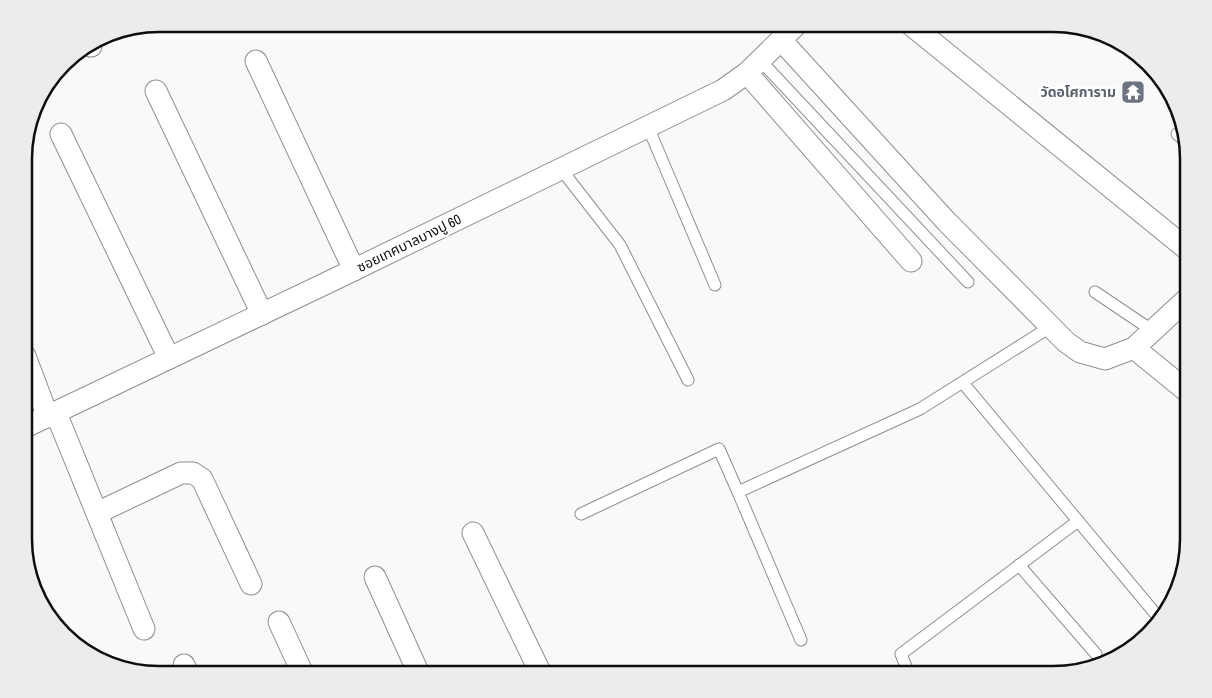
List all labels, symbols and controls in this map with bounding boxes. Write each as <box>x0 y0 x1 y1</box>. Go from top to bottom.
temple icon: วัดอโศการาม <box>1120 79 1146 105</box>
place label: วัดอโศการาม <box>1040 83 1116 101</box>
street label: ซอยเทศบาลบางปู 60 <box>354 210 464 276</box>

